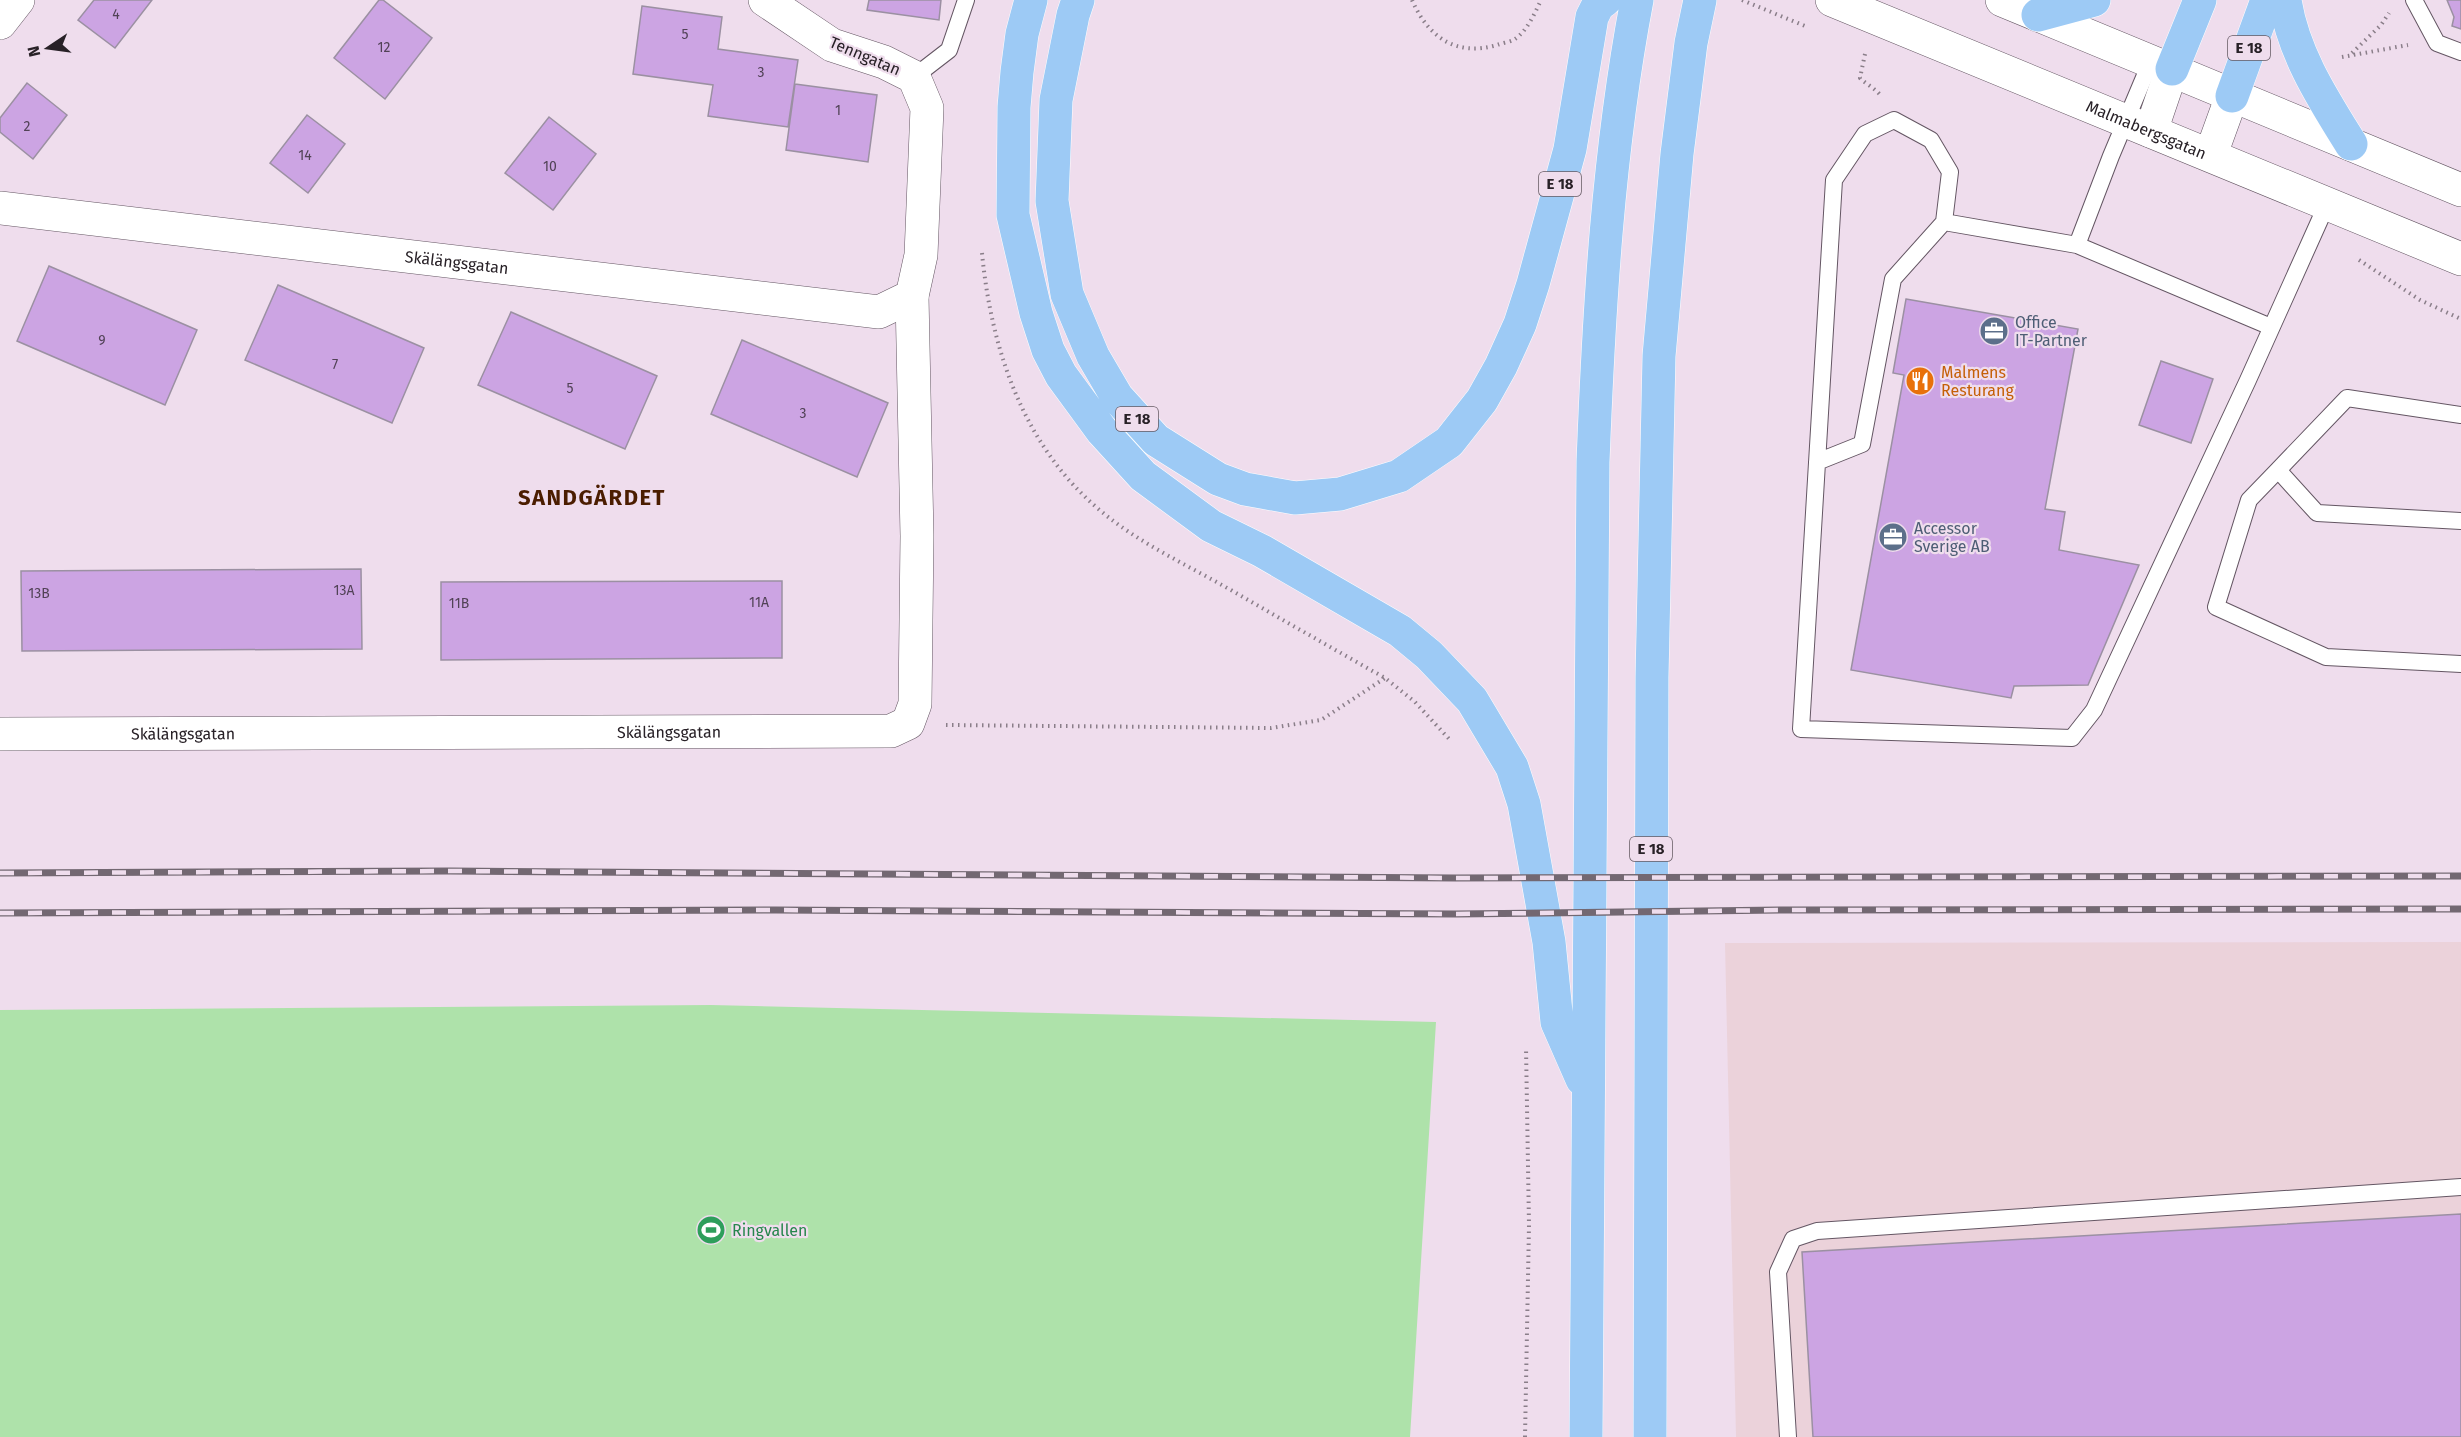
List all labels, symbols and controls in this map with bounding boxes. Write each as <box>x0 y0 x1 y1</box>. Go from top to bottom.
house number: 4 <box>112 6 120 23</box>
north arrow <box>18 18 78 78</box>
house number: 5 <box>681 26 689 43</box>
street label: Tenngatan <box>827 33 903 79</box>
road number: E 18 <box>2228 36 2270 60</box>
house number: 12 <box>378 39 391 56</box>
text: N <box>23 44 44 59</box>
house number: 3 <box>758 64 765 81</box>
street label: Malmabergsgatan <box>2083 96 2209 163</box>
house number: 1 <box>835 102 841 119</box>
house number: 2 <box>24 118 31 135</box>
house number: 14 <box>298 147 312 164</box>
house number: 10 <box>543 158 557 175</box>
road number: E 18 <box>1539 172 1581 196</box>
street label: Skälängsgatan <box>404 246 510 278</box>
place label: Office IT-Partner <box>2015 313 2088 350</box>
office icon: Office IT-Partner <box>1978 315 2010 347</box>
house number: 9 <box>98 332 106 349</box>
house number: 7 <box>332 356 338 373</box>
place label: Malmens Resturang <box>1941 363 2014 400</box>
restaurant icon: Malmens Resturang <box>1904 365 1936 397</box>
house number: 5 <box>566 380 574 397</box>
house number: 3 <box>800 405 807 422</box>
road number: E 18 <box>1116 407 1158 431</box>
district label: SANDGÄRDET <box>518 484 666 511</box>
place label: Accessor Sverige AB <box>1914 519 1990 556</box>
office icon: Accessor Sverige AB <box>1877 521 1909 553</box>
house number: 13A <box>333 582 355 599</box>
house number: 13B <box>28 585 50 602</box>
house number: 11A <box>749 594 769 611</box>
house number: 11B <box>449 595 469 612</box>
street label: Skälängsgatan <box>617 722 721 741</box>
street label: Skälängsgatan <box>131 724 235 743</box>
road number: E 18 <box>1630 837 1672 861</box>
sports icon: Ringvallen <box>695 1214 727 1246</box>
place label: Ringvallen <box>732 1221 807 1240</box>

